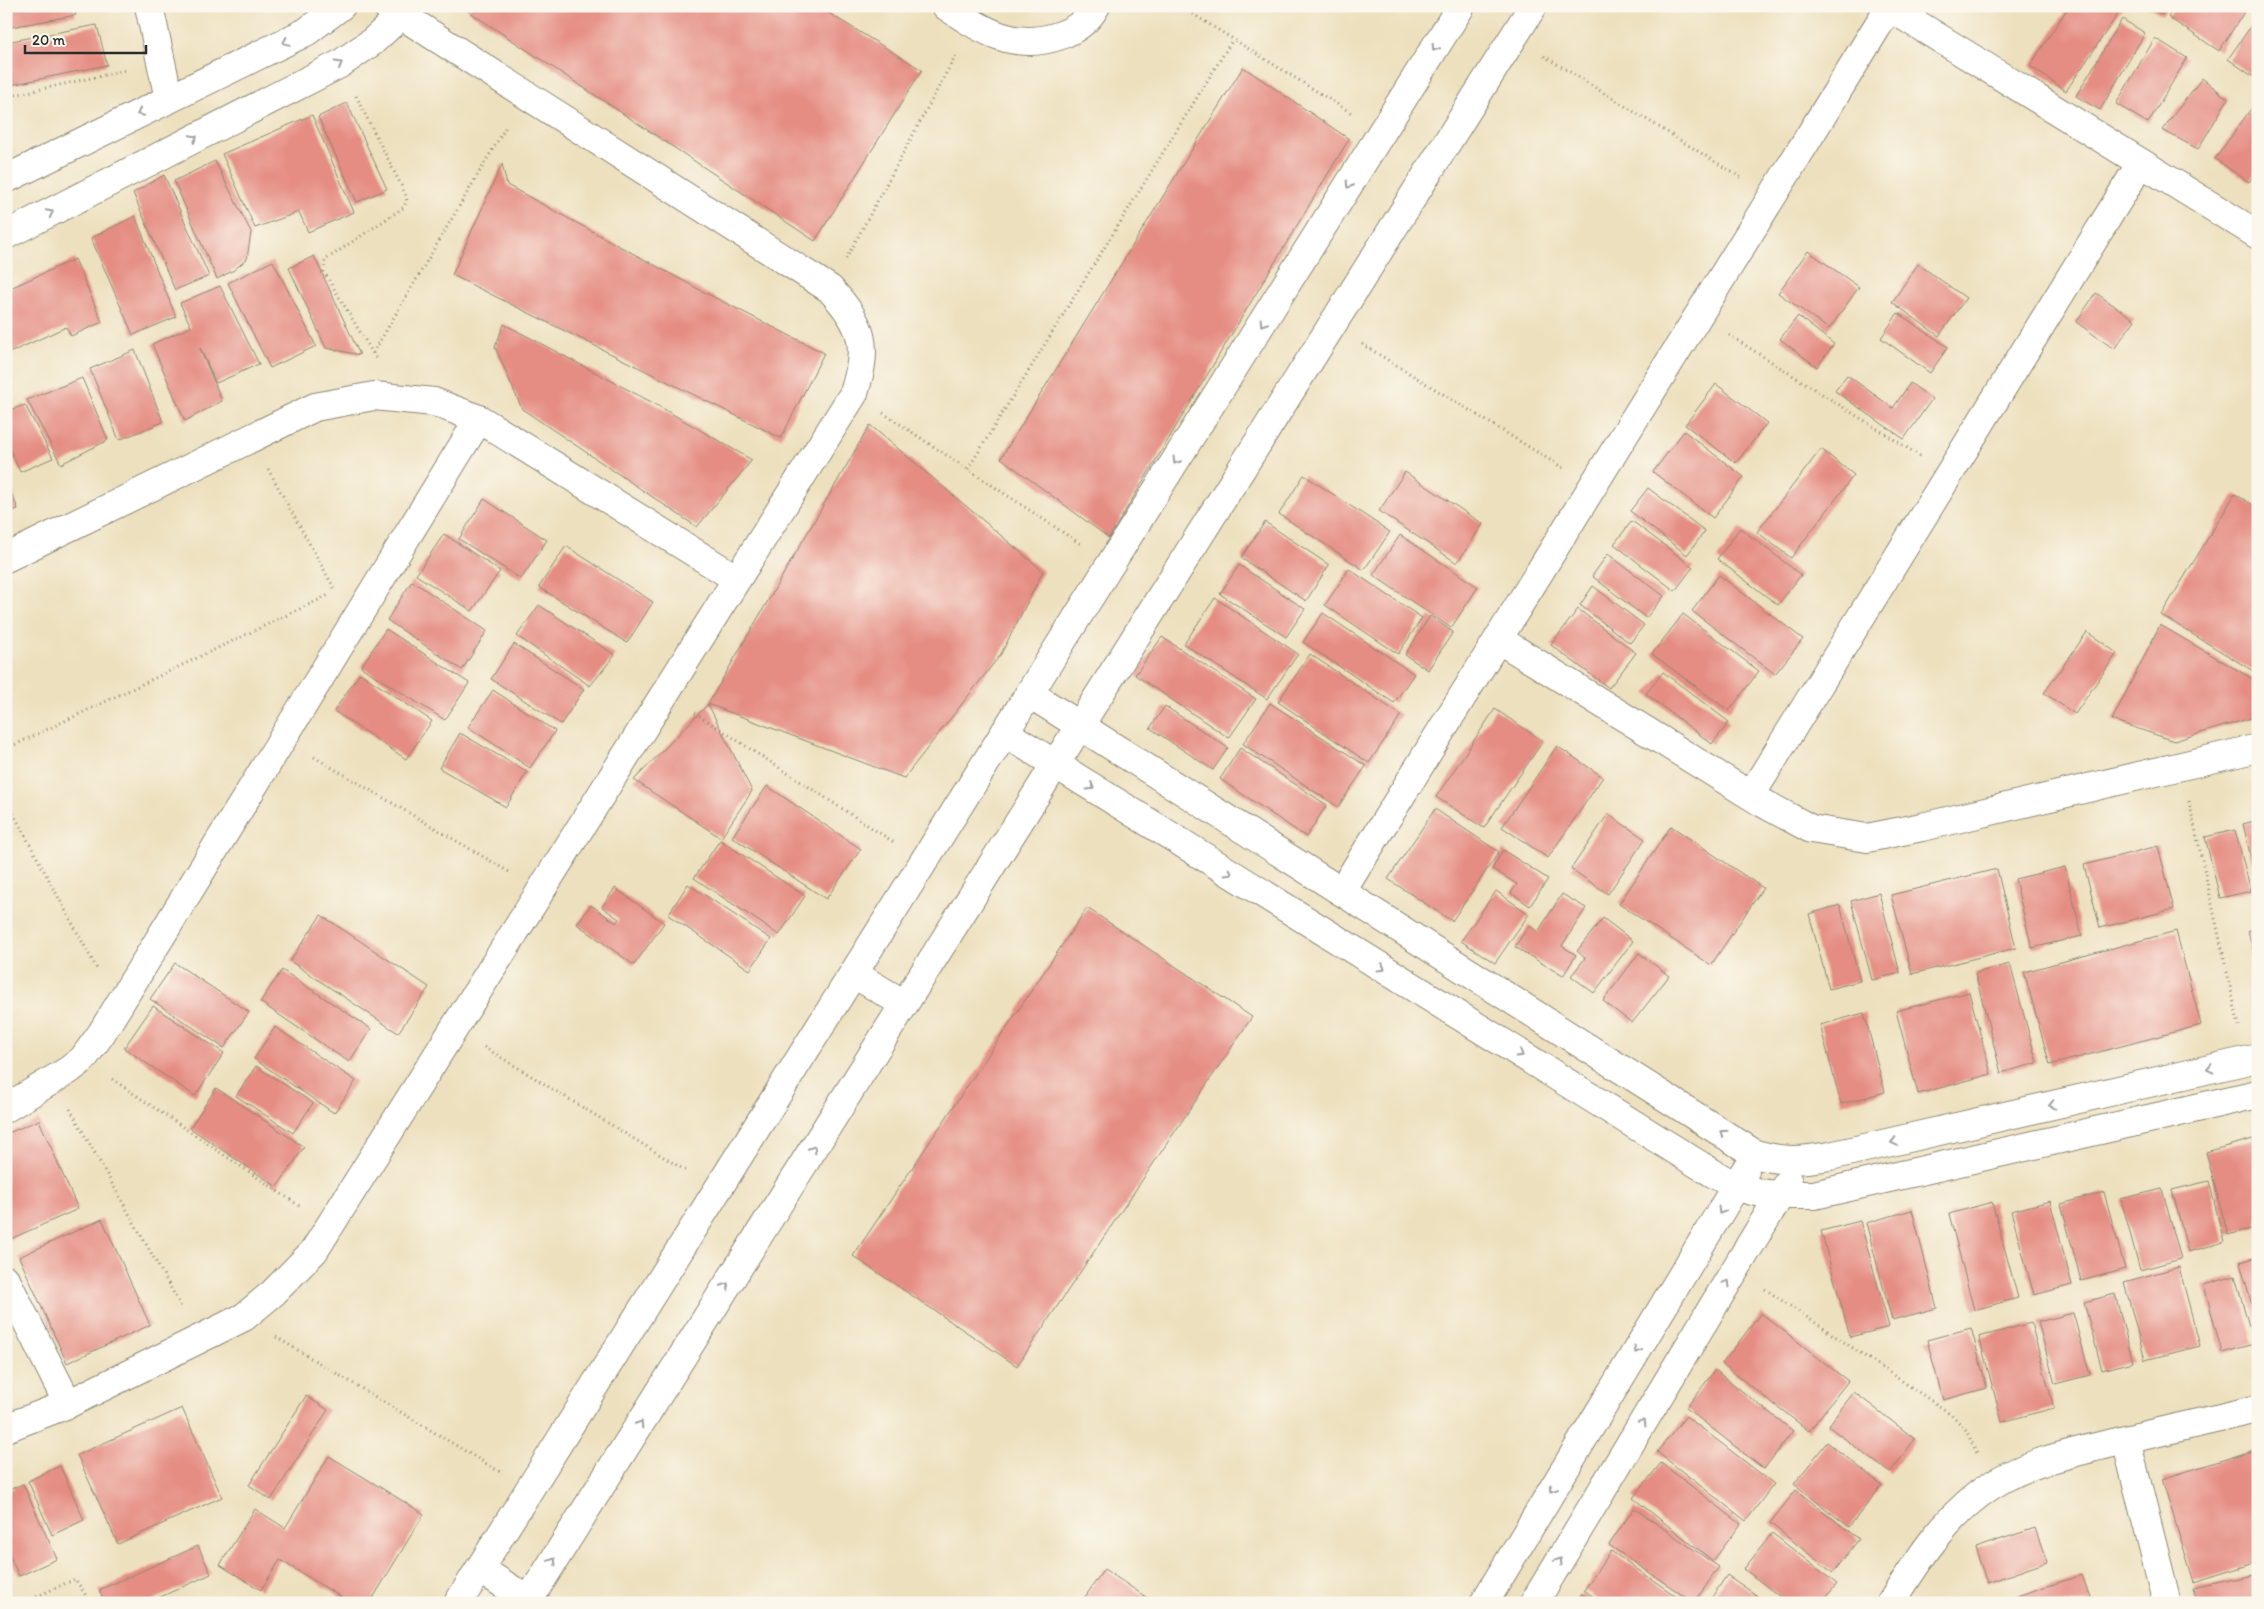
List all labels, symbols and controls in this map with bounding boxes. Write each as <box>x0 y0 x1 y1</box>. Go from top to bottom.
scale bar <box>25 22 146 54</box>
text: 20 m <box>32 31 66 49</box>
one-way arrow <box>282 36 291 46</box>
one-way arrow <box>1432 42 1442 51</box>
one-way arrow <box>333 60 342 70</box>
one-way arrow <box>136 107 145 117</box>
one-way arrow <box>189 134 198 144</box>
one-way arrow <box>1346 180 1355 189</box>
one-way arrow <box>44 209 53 219</box>
one-way arrow <box>1259 317 1269 326</box>
one-way arrow <box>1173 455 1183 464</box>
one-way arrow <box>1086 780 1095 790</box>
one-way arrow <box>1223 866 1232 876</box>
one-way arrow <box>1376 962 1385 971</box>
one-way arrow <box>1514 1047 1523 1057</box>
one-way arrow <box>2206 1063 2215 1074</box>
one-way arrow <box>2047 1099 2056 1110</box>
one-way arrow <box>1719 1130 1728 1140</box>
one-way arrow <box>1889 1136 1898 1147</box>
one-way arrow <box>807 1145 816 1155</box>
one-way arrow <box>1718 1206 1727 1215</box>
one-way arrow <box>1721 1279 1731 1288</box>
one-way arrow <box>720 1283 730 1292</box>
one-way arrow <box>1633 1345 1643 1354</box>
one-way arrow <box>1637 1418 1647 1427</box>
one-way arrow <box>634 1420 643 1430</box>
one-way arrow <box>1549 1484 1559 1493</box>
one-way arrow <box>547 1558 557 1567</box>
one-way arrow <box>1553 1558 1563 1567</box>

